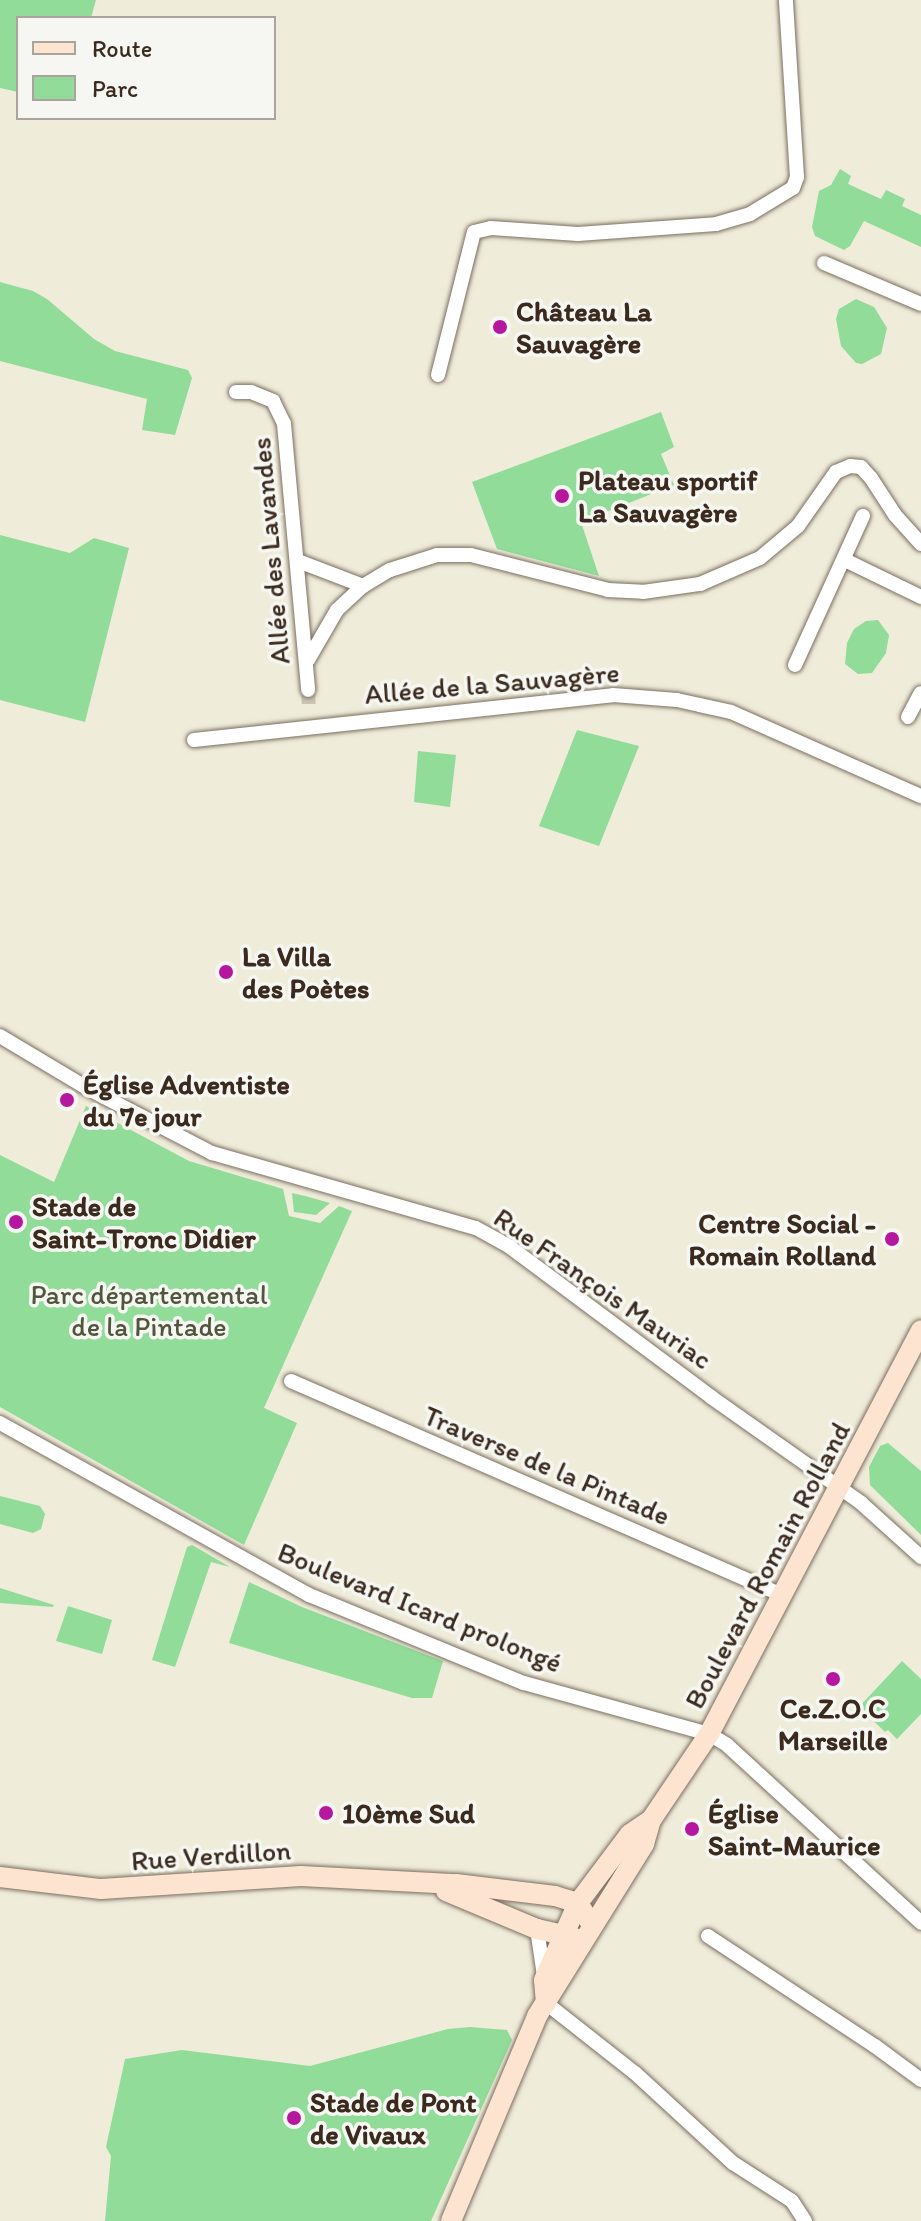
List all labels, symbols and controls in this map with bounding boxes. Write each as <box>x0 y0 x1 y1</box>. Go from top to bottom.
legend <box>16 16 276 120</box>
text: Route <box>92 34 152 63</box>
text: Parc <box>92 74 138 103</box>
place label: Château La Sauvagère <box>516 294 652 360</box>
marker: Château La Sauvagère <box>491 318 509 336</box>
street label: Allée des Lavandes <box>243 437 297 665</box>
place label: Plateau sportif La Sauvagère <box>578 463 757 529</box>
marker: Plateau sportif La Sauvagère <box>553 487 571 505</box>
street label: Allée de la Sauvagère <box>363 655 621 711</box>
place label: La Villa des Poètes <box>242 939 369 1005</box>
marker: La Villa des Poètes <box>217 963 235 981</box>
place label: Église Adventiste du 7e jour <box>83 1067 290 1133</box>
marker: Église Adventiste du 7e jour <box>58 1091 76 1109</box>
place label: Stade de Saint-Tronc Didier <box>32 1189 255 1255</box>
street label: Rue François Mauriac <box>488 1200 718 1376</box>
place label: Centre Social - Romain Rolland <box>687 1206 876 1272</box>
marker: Stade de Saint-Tronc Didier <box>7 1213 25 1231</box>
marker: Centre Social - Romain Rolland <box>883 1230 901 1248</box>
park label: Parc départemental de la Pintade <box>31 1277 267 1343</box>
street label: Traverse de la Pintade <box>419 1398 675 1532</box>
street label: Boulevard Romain Rolland <box>677 1417 857 1713</box>
street label: Boulevard Icard prolongé <box>272 1534 568 1680</box>
marker: Ce.Z.O.C Marseille <box>824 1670 842 1688</box>
place label: Ce.Z.O.C Marseille <box>778 1691 888 1757</box>
place label: 10ème Sud <box>342 1796 475 1830</box>
place label: Église Saint-Maurice <box>708 1796 881 1862</box>
marker: 10ème Sud <box>317 1804 335 1822</box>
marker: Église Saint-Maurice <box>683 1820 701 1838</box>
street label: Rue Verdillon <box>131 1833 291 1877</box>
place label: Stade de Pont de Vivaux <box>310 2085 476 2151</box>
marker: Stade de Pont de Vivaux <box>285 2109 303 2127</box>

